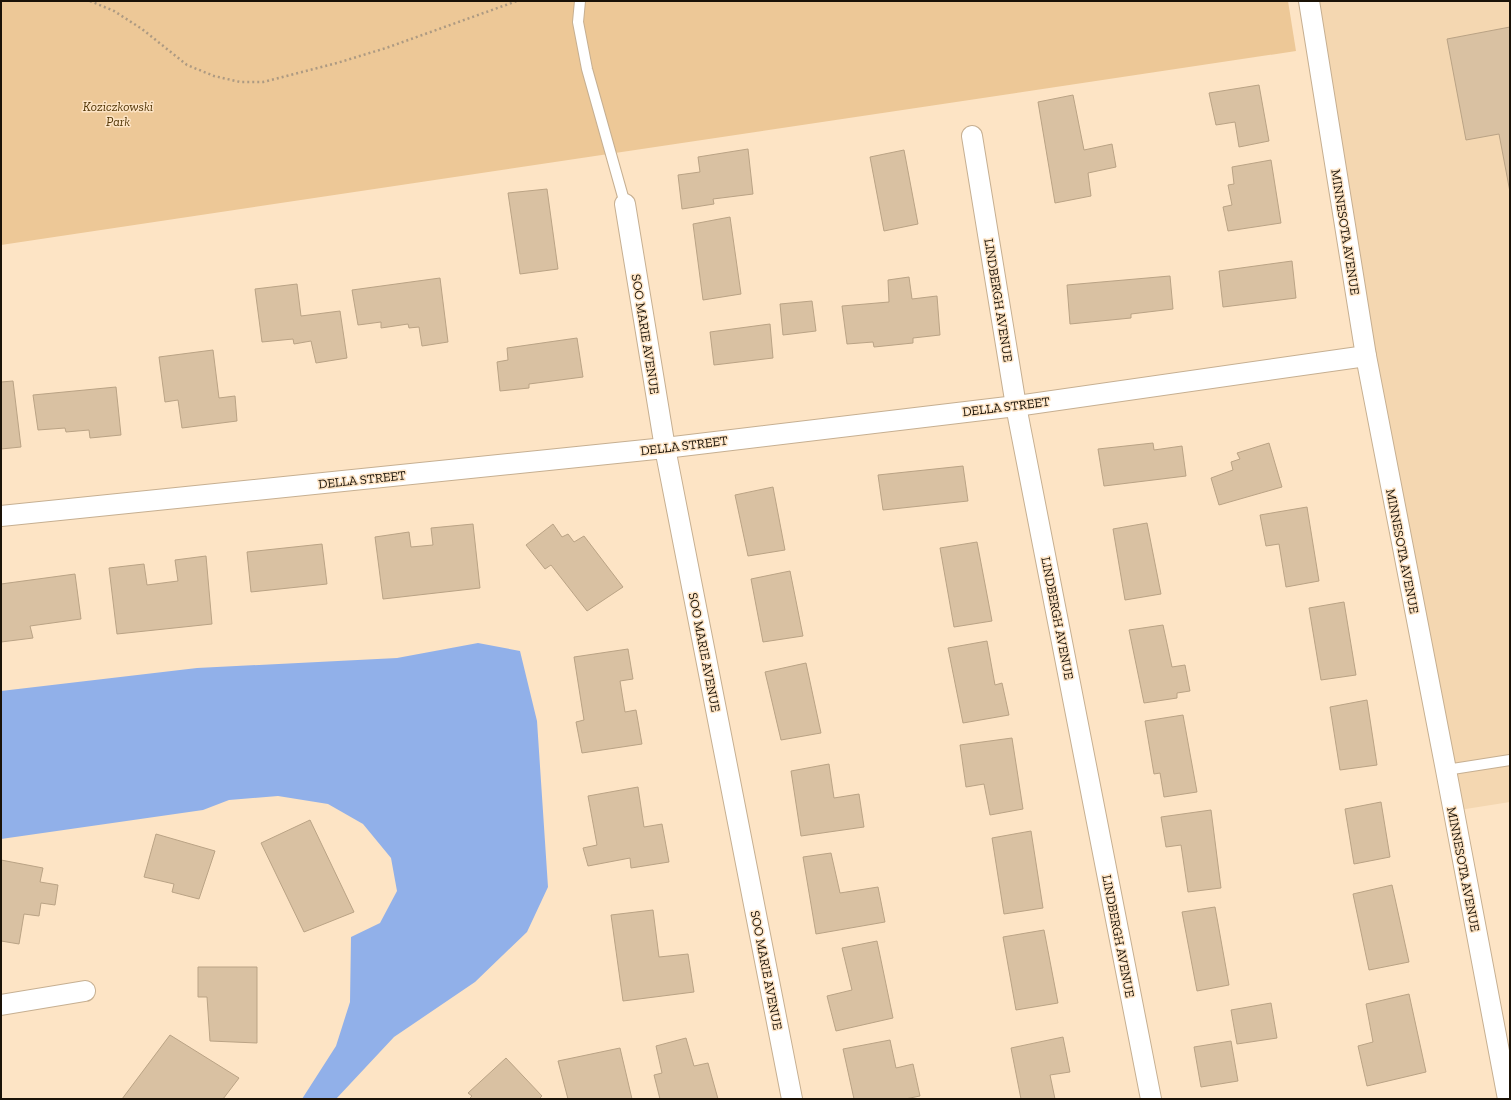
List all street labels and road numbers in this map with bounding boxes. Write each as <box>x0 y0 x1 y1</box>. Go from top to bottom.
street label: MINNESOTA AVENUE <box>1328 168 1363 296</box>
street label: LINDBERGH AVENUE <box>981 237 1016 363</box>
street label: SOO MARIE AVENUE <box>629 273 662 396</box>
street label: DELLA STREET <box>961 394 1051 419</box>
street label: DELLA STREET <box>639 433 729 458</box>
street label: DELLA STREET <box>317 467 407 492</box>
street label: MINNESOTA AVENUE <box>1383 487 1422 615</box>
street label: LINDBERGH AVENUE <box>1038 555 1077 681</box>
street label: SOO MARIE AVENUE <box>686 591 724 713</box>
street label: MINNESOTA AVENUE <box>1444 805 1483 933</box>
street label: LINDBERGH AVENUE <box>1099 873 1138 999</box>
street label: SOO MARIE AVENUE <box>748 909 786 1031</box>

